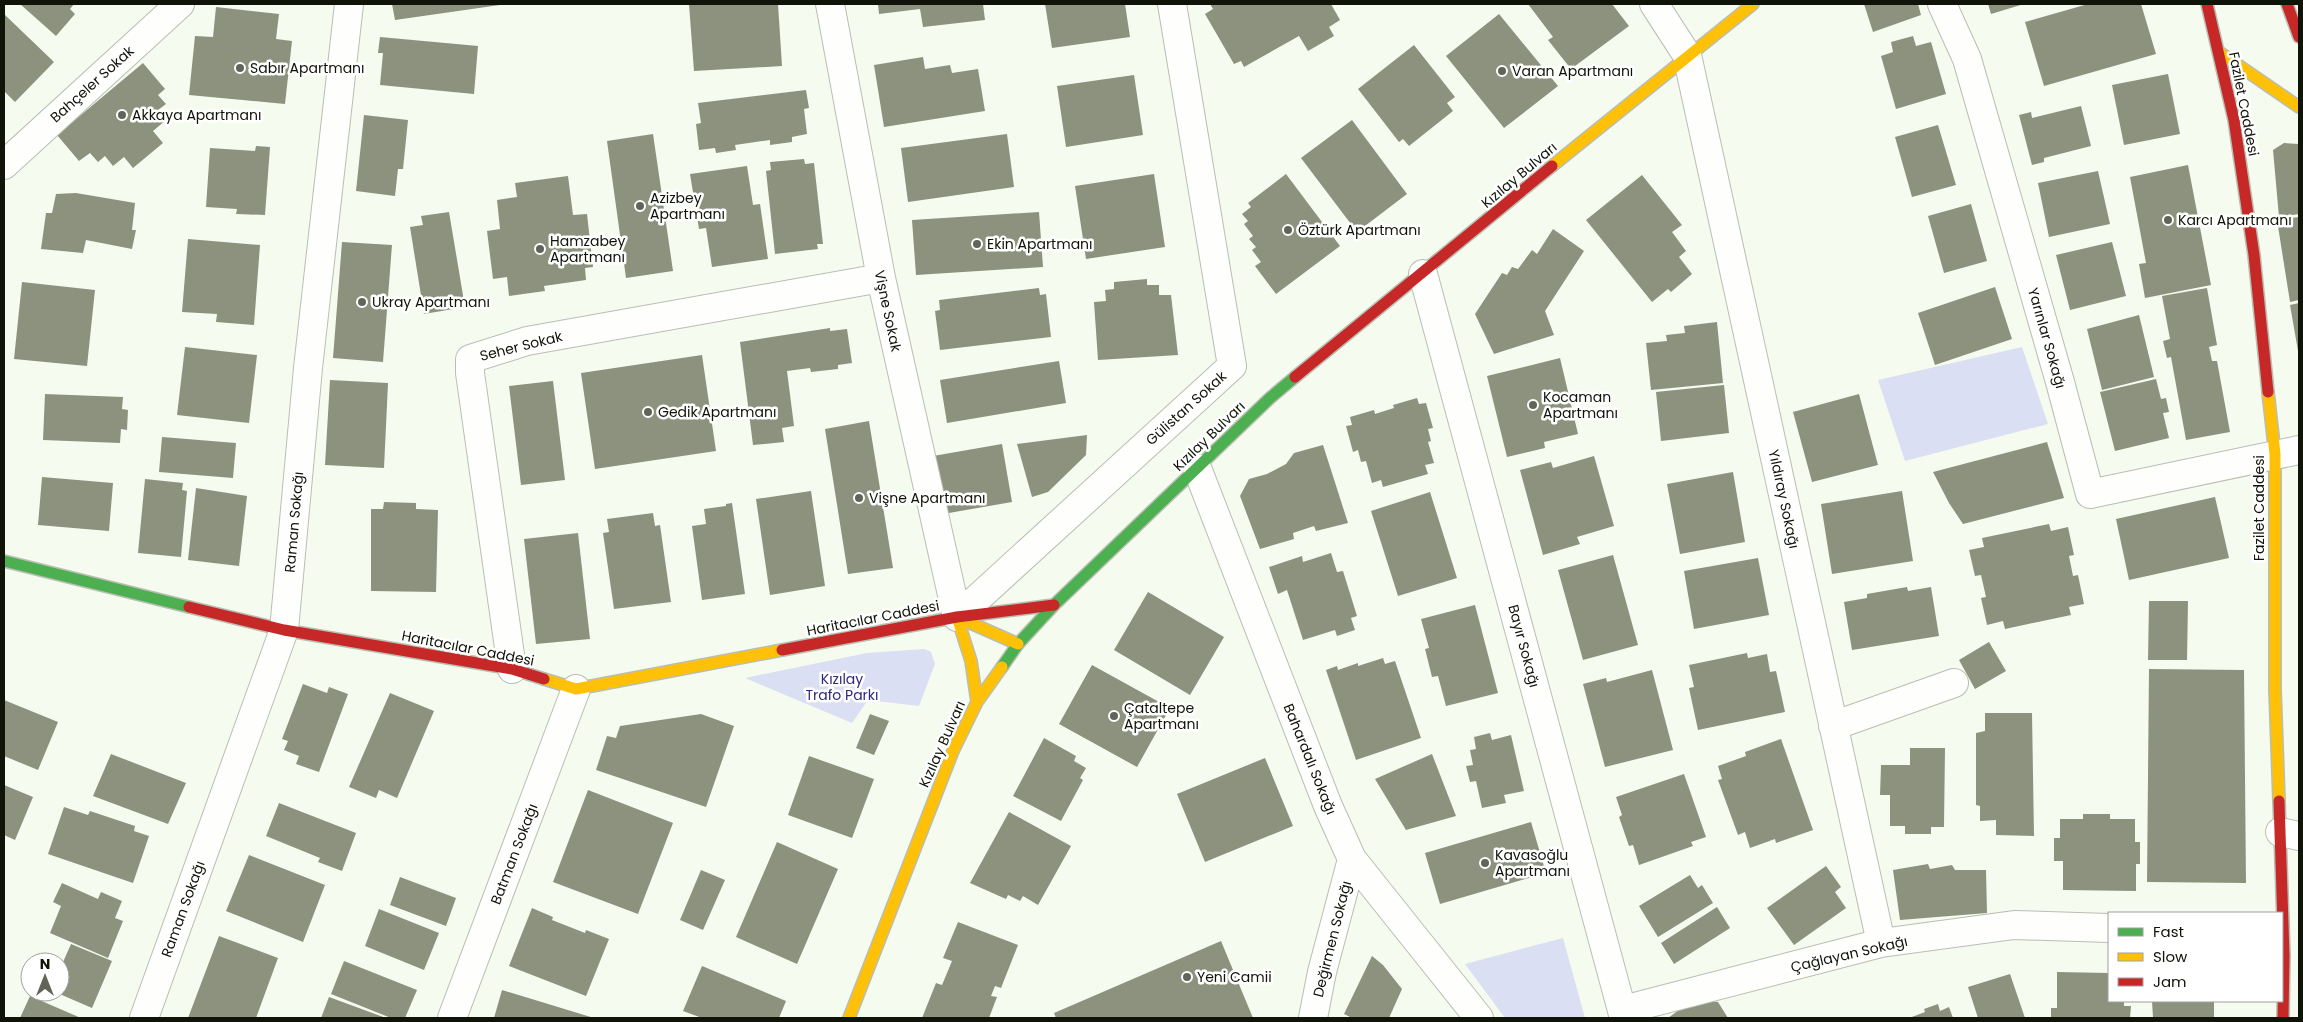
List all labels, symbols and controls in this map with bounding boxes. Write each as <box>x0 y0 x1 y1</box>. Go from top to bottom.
street label: Bahçeler Sokak <box>46 40 139 127</box>
street label: Fazilet Caddesi <box>2224 50 2264 158</box>
place label: Sabır Apartmanı <box>250 58 365 78</box>
place label: Varan Apartmanı <box>1512 61 1633 81</box>
marker: Sabır Apartmanı <box>234 62 246 74</box>
marker: Varan Apartmanı <box>1496 65 1508 77</box>
place label: Akkaya Apartmanı <box>132 105 261 125</box>
marker: Akkaya Apartmanı <box>116 109 128 121</box>
street label: Kızılay Bulvarı <box>1477 137 1561 213</box>
place label: Azizbey Apartmanı <box>650 188 725 224</box>
marker: Azizbey Apartmanı <box>634 200 646 212</box>
place label: Karcı Apartmanı <box>2178 210 2292 230</box>
marker: Karcı Apartmanı <box>2162 214 2174 226</box>
place label: Öztürk Apartmanı <box>1298 220 1421 240</box>
marker: Öztürk Apartmanı <box>1282 224 1294 236</box>
place label: Hamzabey Apartmanı <box>550 231 626 267</box>
place label: Ekin Apartmanı <box>987 234 1093 254</box>
marker: Ekin Apartmanı <box>971 238 983 250</box>
marker: Hamzabey Apartmanı <box>534 243 546 255</box>
street label: Vişne Sokak <box>870 268 907 354</box>
street label: Yarınlar Sokağı <box>2023 285 2071 391</box>
place label: Ukray Apartmanı <box>372 292 490 312</box>
marker: Ukray Apartmanı <box>356 296 368 308</box>
street label: Seher Sokak <box>478 326 565 366</box>
street label: Gülistan Sokak <box>1141 366 1231 450</box>
place label: Kocaman Apartmanı <box>1543 387 1618 423</box>
street label: Kızılay Bulvarı <box>1169 396 1249 476</box>
marker: Kocaman Apartmanı <box>1527 399 1539 411</box>
place label: Gedik Apartmanı <box>658 402 776 422</box>
marker: Gedik Apartmanı <box>642 406 654 418</box>
street label: Yıldıray Sokağı <box>1764 448 1804 550</box>
street label: Fazilet Caddesi <box>2249 455 2269 561</box>
street label: Raman Sokağı <box>280 471 308 573</box>
place label: Vişne Apartmanı <box>869 488 986 508</box>
marker: Vişne Apartmanı <box>853 492 865 504</box>
street label: Haritacılar Caddesi <box>805 595 941 641</box>
street label: Bayır Sokağı <box>1503 602 1545 690</box>
street label: Haritacılar Caddesi <box>400 625 536 671</box>
park label: Kızılay Trafo Parkı <box>805 669 879 705</box>
street label: Kızılay Bulvarı <box>914 697 970 791</box>
place label: Çataltepe Apartmanı <box>1124 698 1199 734</box>
street label: Bahardalı Sokağı <box>1279 701 1341 817</box>
marker: Çataltepe Apartmanı <box>1108 710 1120 722</box>
street label: Batman Sokağı <box>486 801 542 907</box>
place label: Kavasoğlu Apartmanı <box>1495 845 1570 881</box>
marker: Kavasoğlu Apartmanı <box>1479 857 1491 869</box>
street label: Raman Sokağı <box>156 858 210 960</box>
street label: Değirmen Sokağı <box>1308 879 1356 999</box>
legend <box>2108 912 2283 1002</box>
text: Fast <box>2153 921 2184 942</box>
street label: Çağlayan Sokağı <box>1789 931 1909 977</box>
text: Slow <box>2153 946 2188 967</box>
north arrow <box>20 952 70 1002</box>
text: N <box>40 954 50 974</box>
place label: Yeni Camii <box>1197 967 1272 987</box>
marker: Yeni Camii <box>1181 971 1193 983</box>
text: Jam <box>2153 971 2187 992</box>

